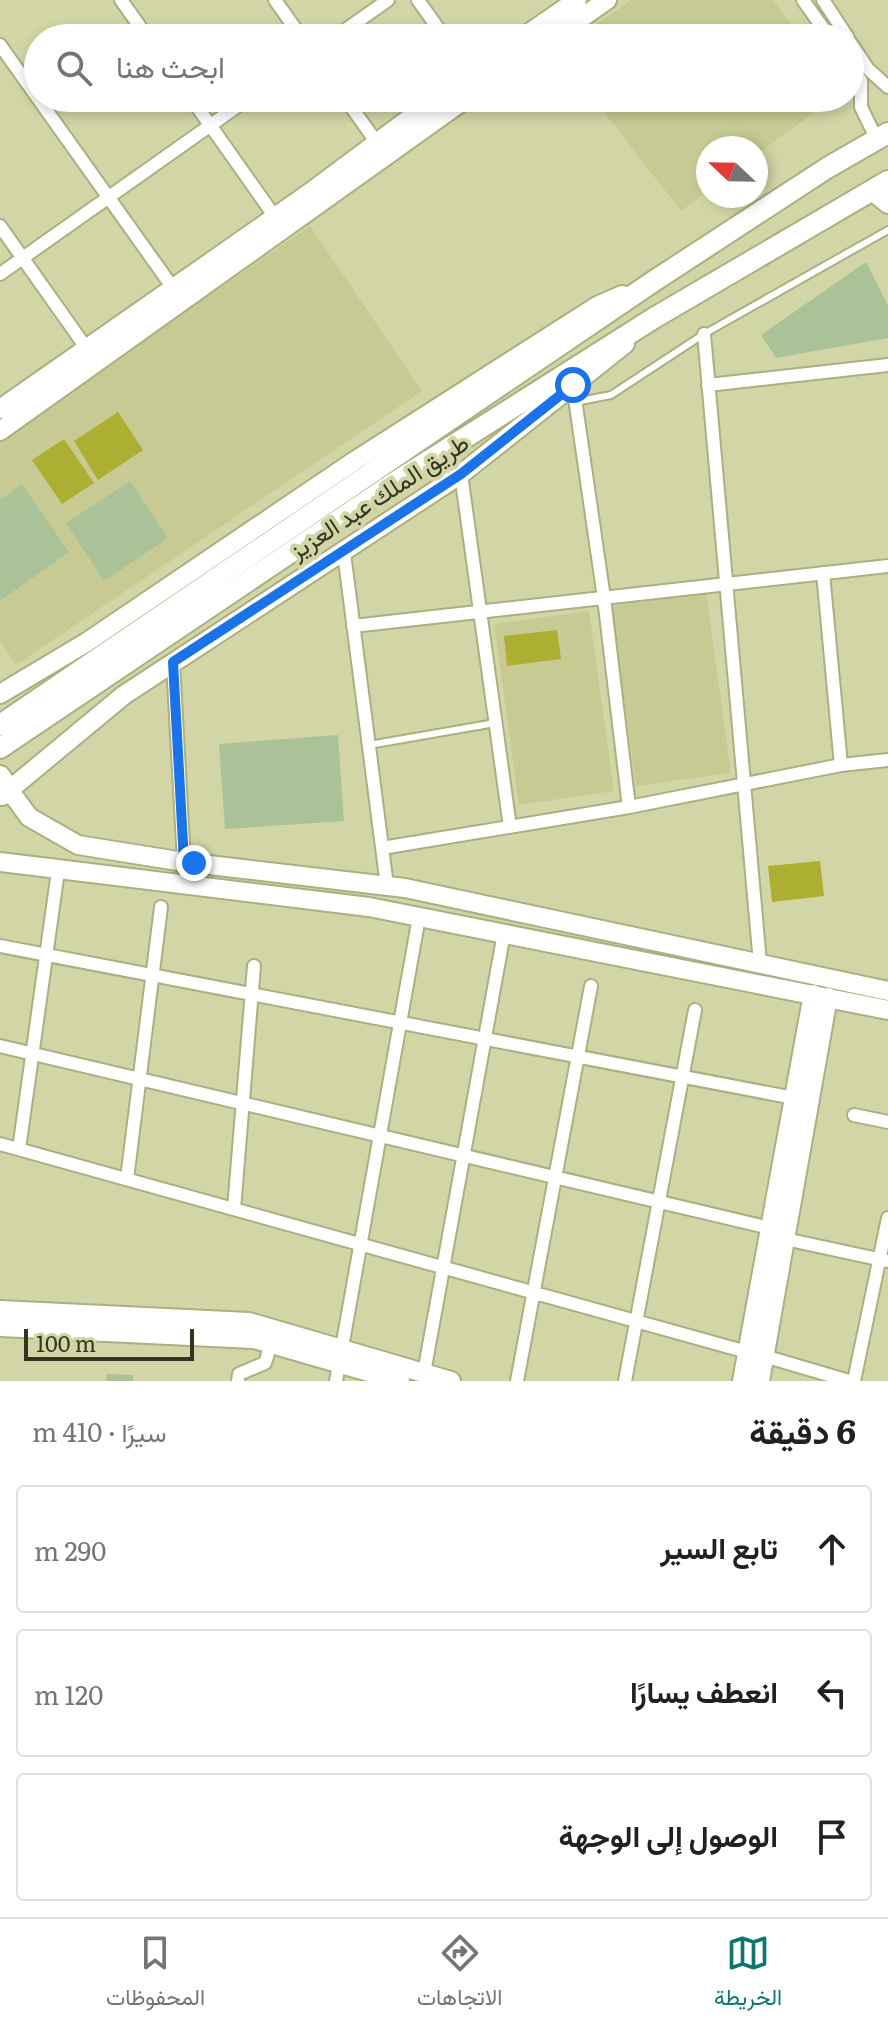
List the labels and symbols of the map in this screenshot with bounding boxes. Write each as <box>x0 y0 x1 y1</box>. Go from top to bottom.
north arrow <box>696 136 768 208</box>
route start <box>555 367 591 403</box>
street label: طريق الملك عبد العزيز <box>281 424 475 567</box>
route end <box>176 845 212 881</box>
scale bar <box>24 1325 194 1361</box>

